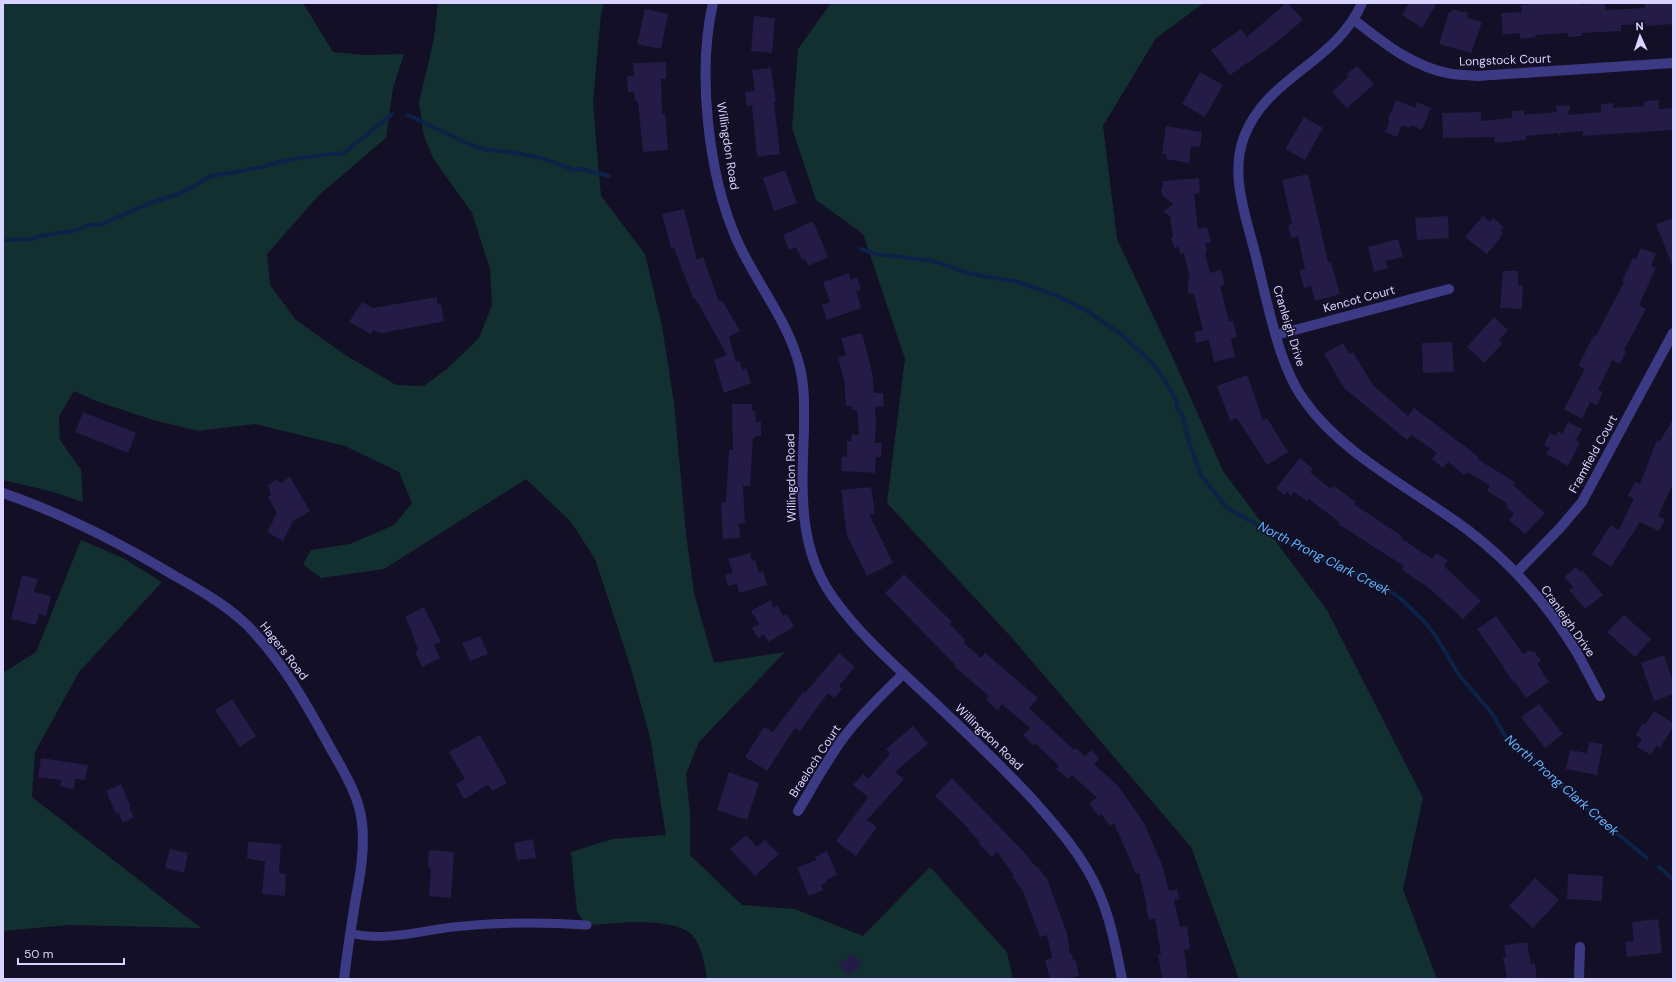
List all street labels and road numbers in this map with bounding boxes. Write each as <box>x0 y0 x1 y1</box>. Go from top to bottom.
street label: Longstock Court <box>1459 50 1552 70</box>
street label: Willingdon Road <box>713 101 743 191</box>
street label: Kencot Court <box>1321 282 1397 316</box>
street label: Cranleigh Drive <box>1269 283 1309 369</box>
street label: Framfield Court <box>1565 412 1621 496</box>
street label: Willingdon Road <box>782 433 800 523</box>
street label: Cranleigh Drive <box>1537 582 1599 660</box>
street label: Hagers Road <box>256 619 312 683</box>
street label: Willingdon Road <box>952 700 1026 774</box>
street label: Braeloch Court <box>786 721 845 800</box>

